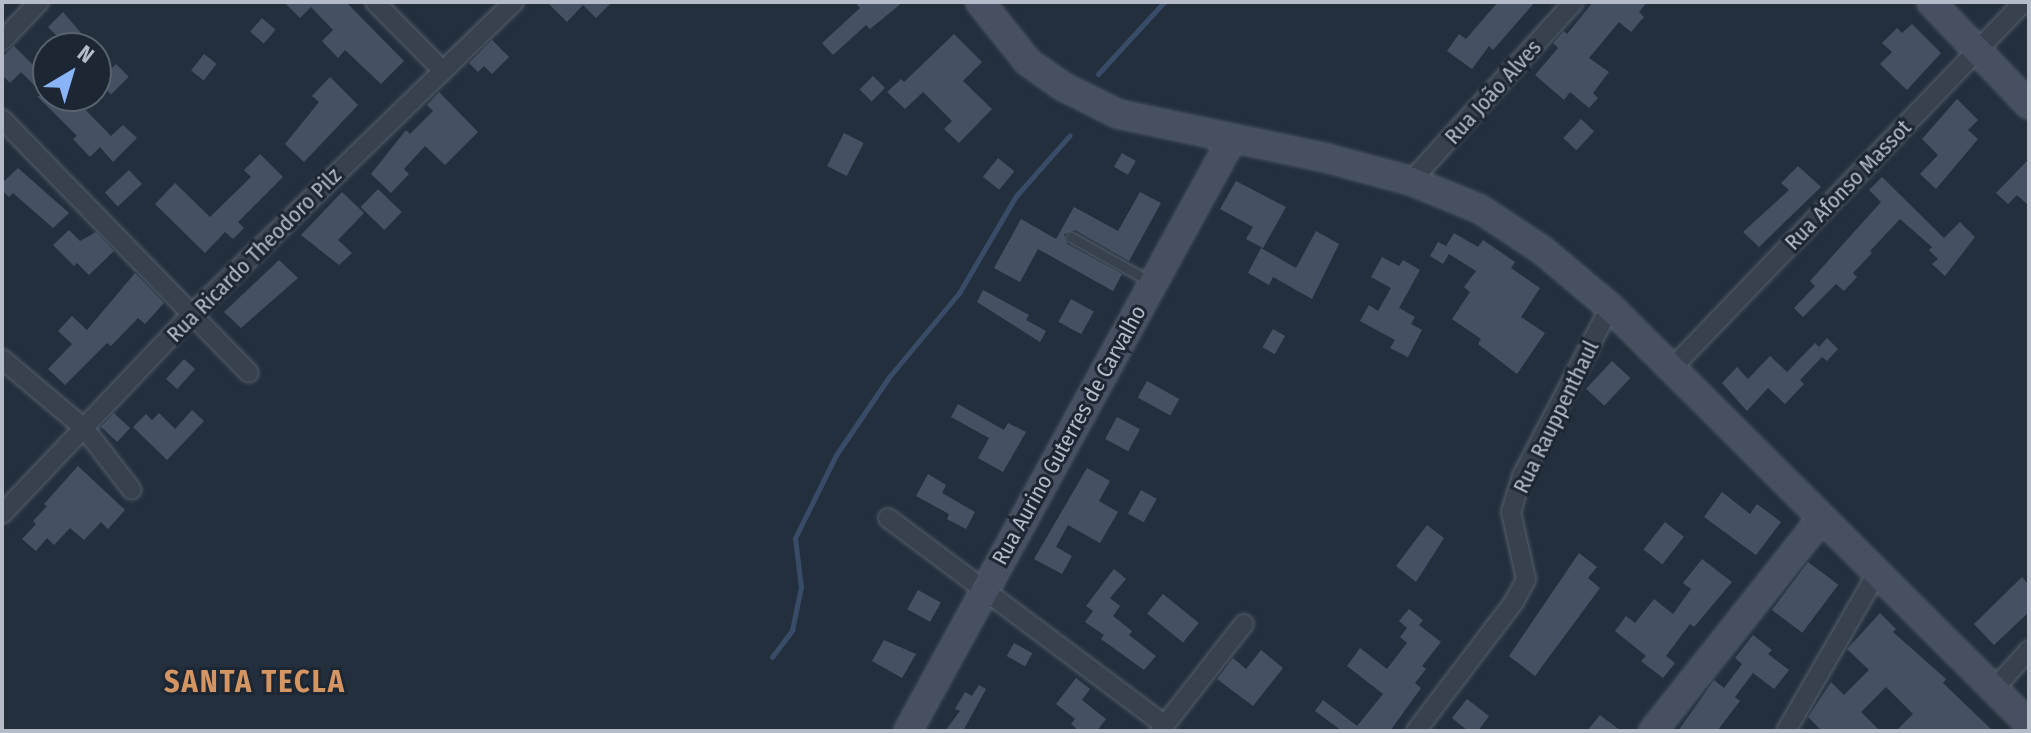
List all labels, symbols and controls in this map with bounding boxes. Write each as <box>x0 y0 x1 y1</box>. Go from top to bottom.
north arrow <box>32 32 112 112</box>
street label: Rua João Alves <box>1439 34 1547 150</box>
text: N <box>72 40 99 69</box>
street label: Rua Afonso Massot <box>1779 115 1917 255</box>
street label: Rua Ricardo Theodoro Pilz <box>161 162 347 348</box>
street label: Rua Aurino Guterres de Carvalho <box>987 301 1151 569</box>
street label: Rua Rauppenthaul <box>1508 336 1604 498</box>
district label: SANTA TECLA <box>164 664 346 700</box>

